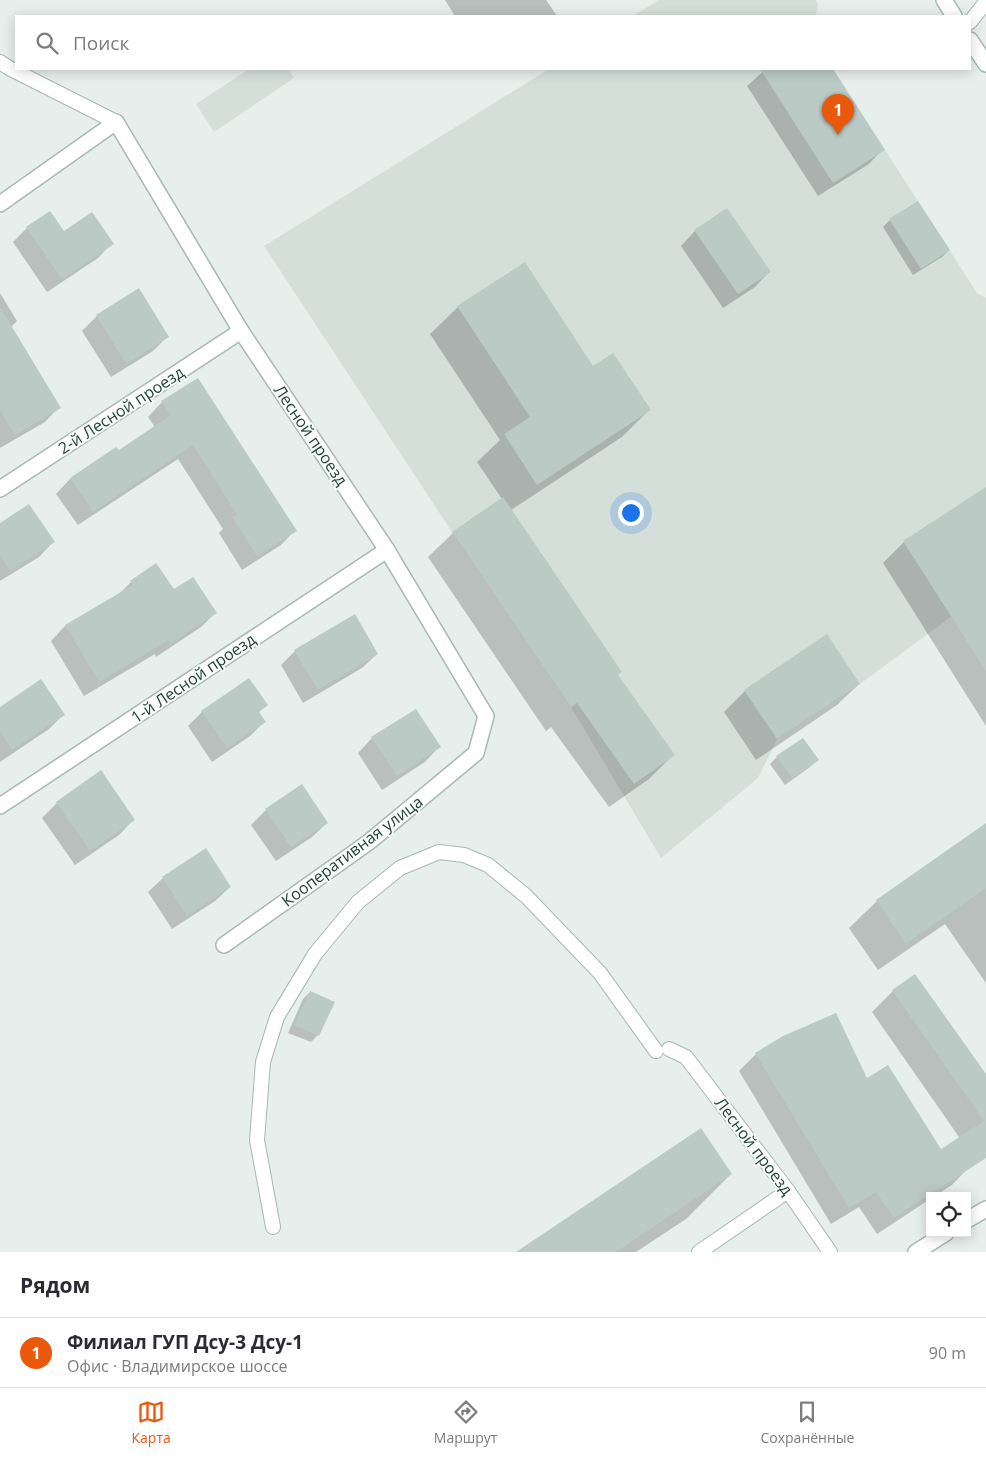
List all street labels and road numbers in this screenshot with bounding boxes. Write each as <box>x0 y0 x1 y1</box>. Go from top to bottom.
street label: 2-й Лесной проезд <box>54 361 188 459</box>
street label: Лесной проезд <box>269 380 353 490</box>
street label: 1-й Лесной проезд <box>126 628 260 728</box>
street label: Кооперативная улица <box>277 791 427 911</box>
street label: Лесной проезд <box>710 1093 798 1199</box>

